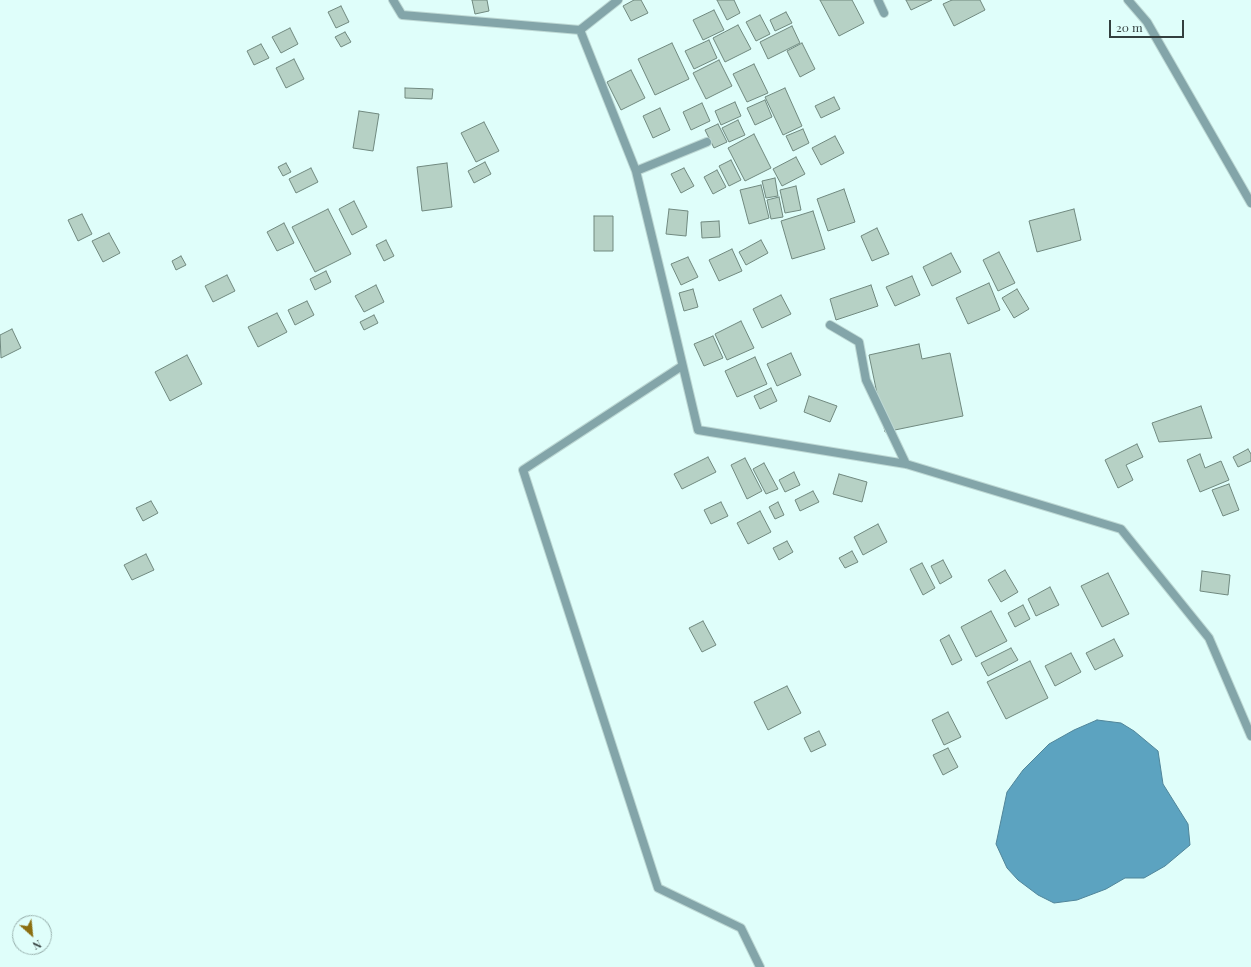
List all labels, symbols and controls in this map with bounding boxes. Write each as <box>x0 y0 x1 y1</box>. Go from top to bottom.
scale bar <box>1111 12 1186 38</box>
text: 20 m <box>1116 19 1143 35</box>
north arrow <box>12 915 52 955</box>
text: N <box>30 937 44 954</box>

